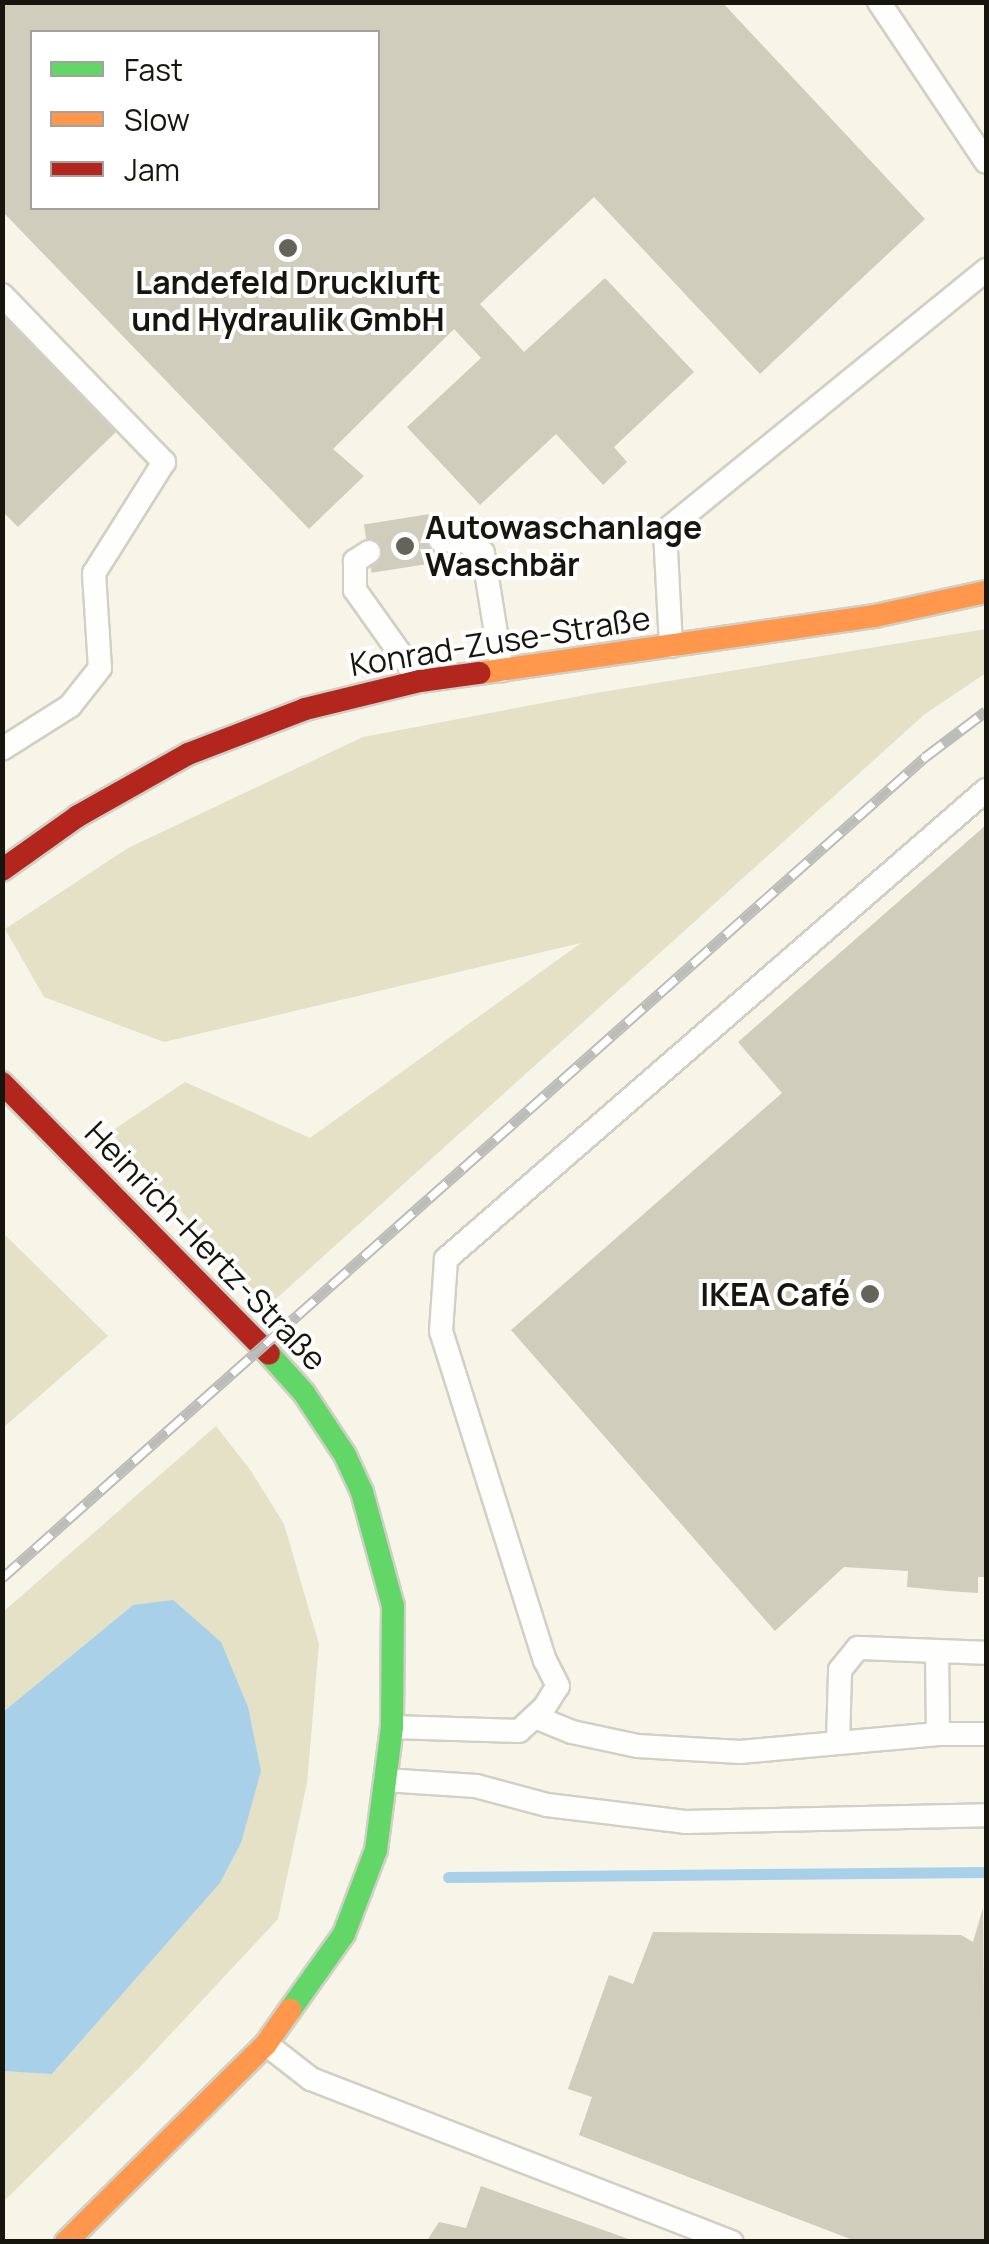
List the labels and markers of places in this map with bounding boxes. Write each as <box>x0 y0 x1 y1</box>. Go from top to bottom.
marker: Landefeld Druckluft und Hydraulik GmbH <box>277 237 299 259</box>
place label: Landefeld Druckluft und Hydraulik GmbH <box>131 264 445 339</box>
place label: Autowaschanlage Waschbär <box>425 509 702 584</box>
marker: Autowaschanlage Waschbär <box>394 535 416 557</box>
place label: IKEA Café <box>700 1275 850 1313</box>
marker: IKEA Café <box>859 1283 881 1305</box>

